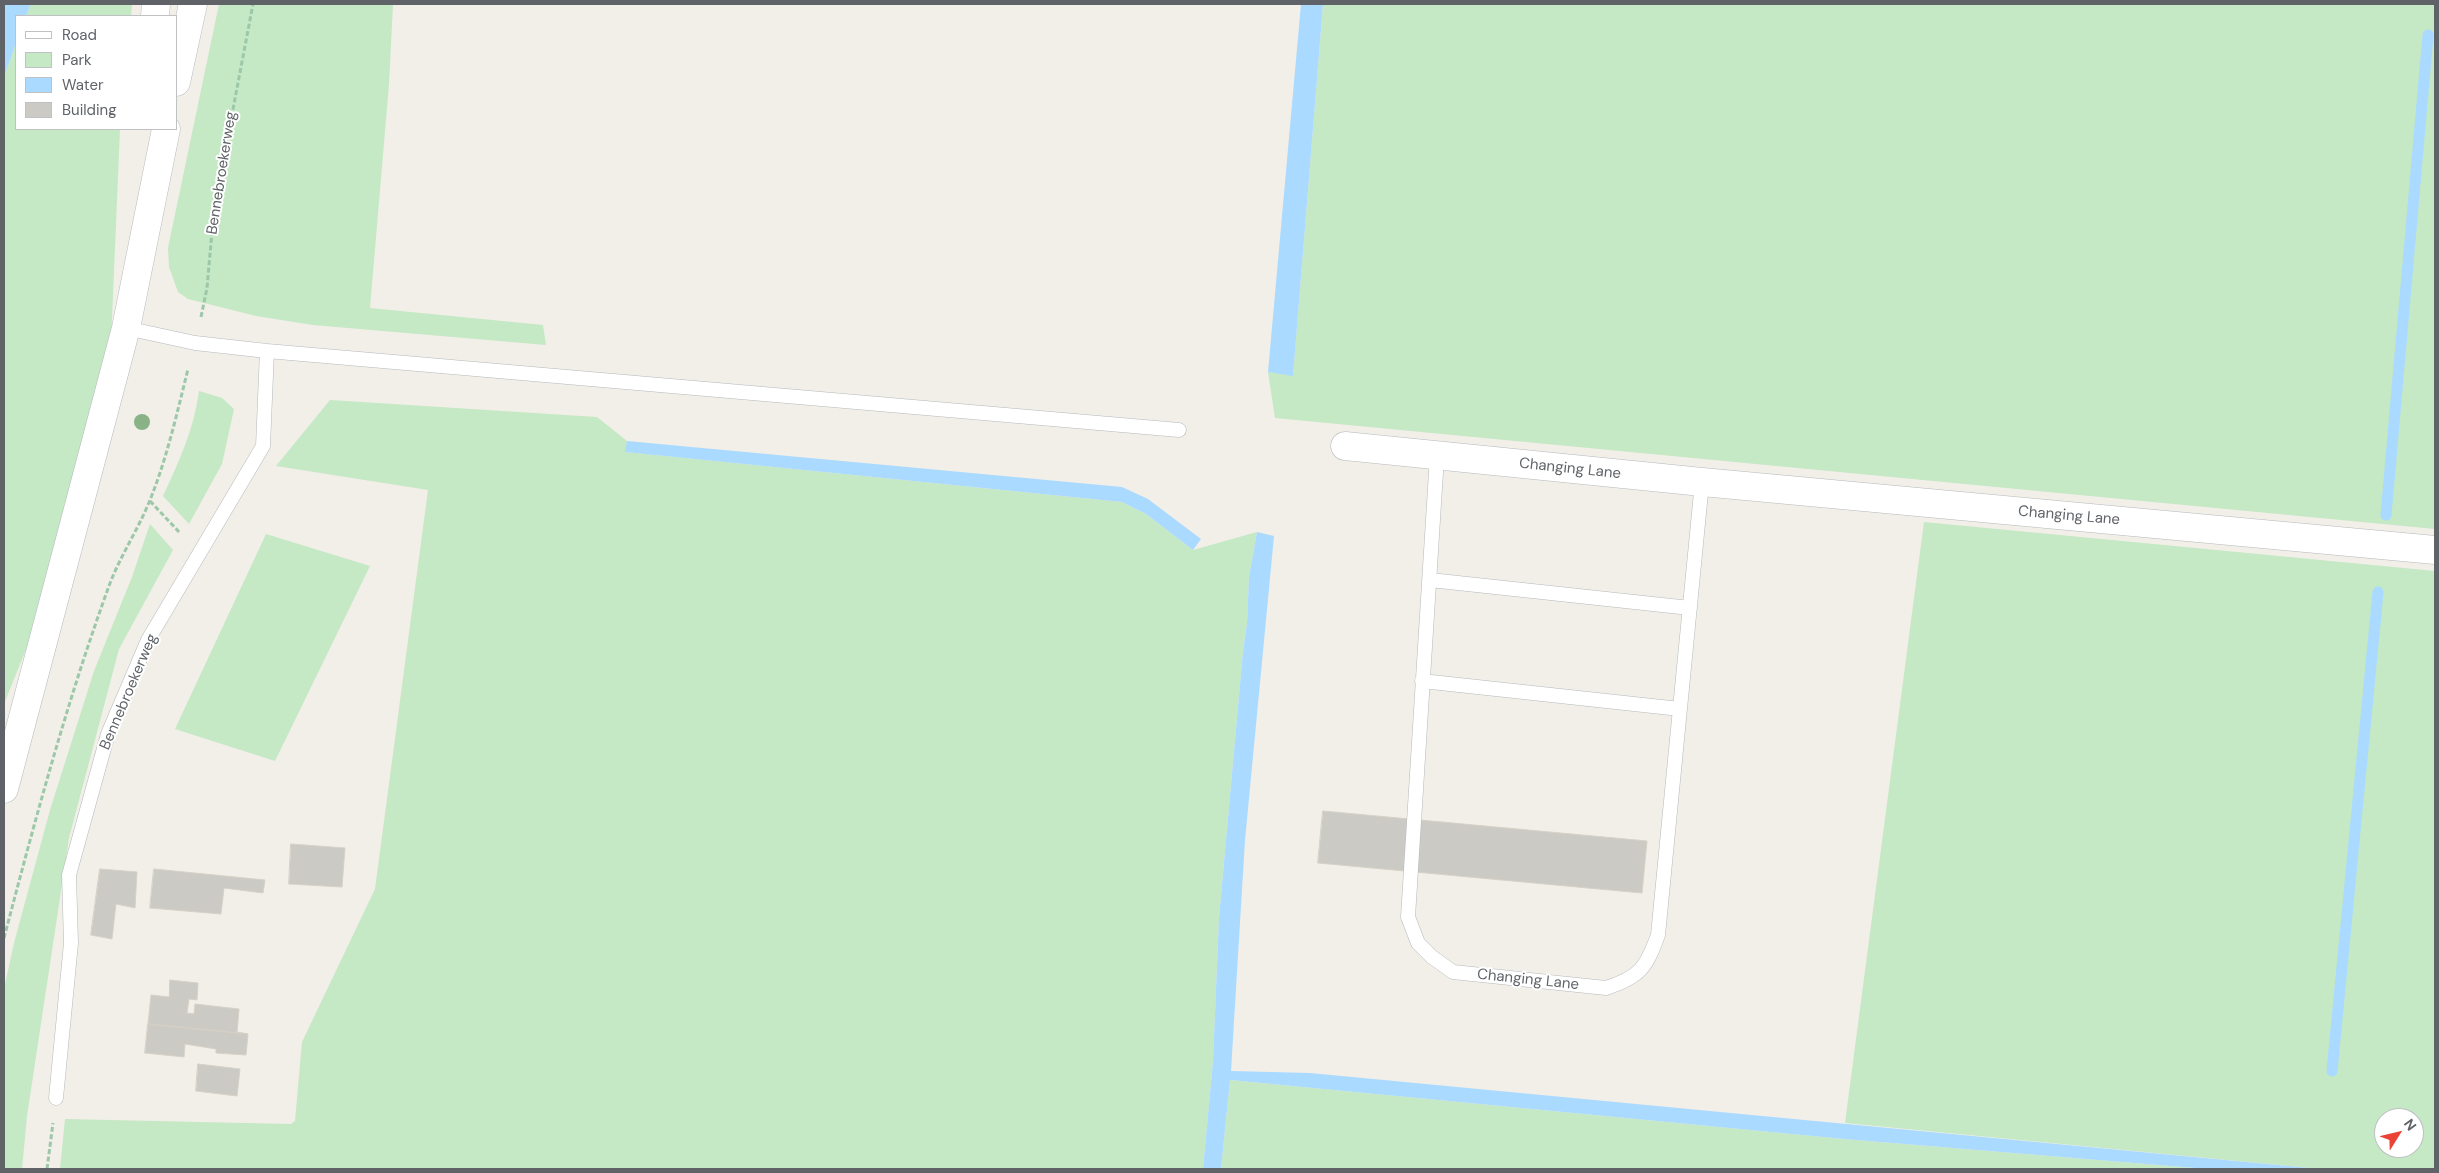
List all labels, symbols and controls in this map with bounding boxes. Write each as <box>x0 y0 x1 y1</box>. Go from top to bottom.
legend <box>15 15 178 130</box>
text: Road <box>62 25 97 45</box>
text: Park <box>62 50 92 70</box>
text: Water <box>62 75 103 95</box>
text: Building <box>62 100 117 120</box>
street label: Bennebroekerweg <box>203 110 241 236</box>
street label: Changing Lane <box>1518 455 1622 483</box>
street label: Changing Lane <box>2017 503 2121 529</box>
street label: Bennebroekerweg <box>96 631 162 753</box>
street label: Changing Lane <box>1476 966 1580 994</box>
north arrow <box>2374 1108 2424 1158</box>
text: N <box>2400 1115 2421 1134</box>

